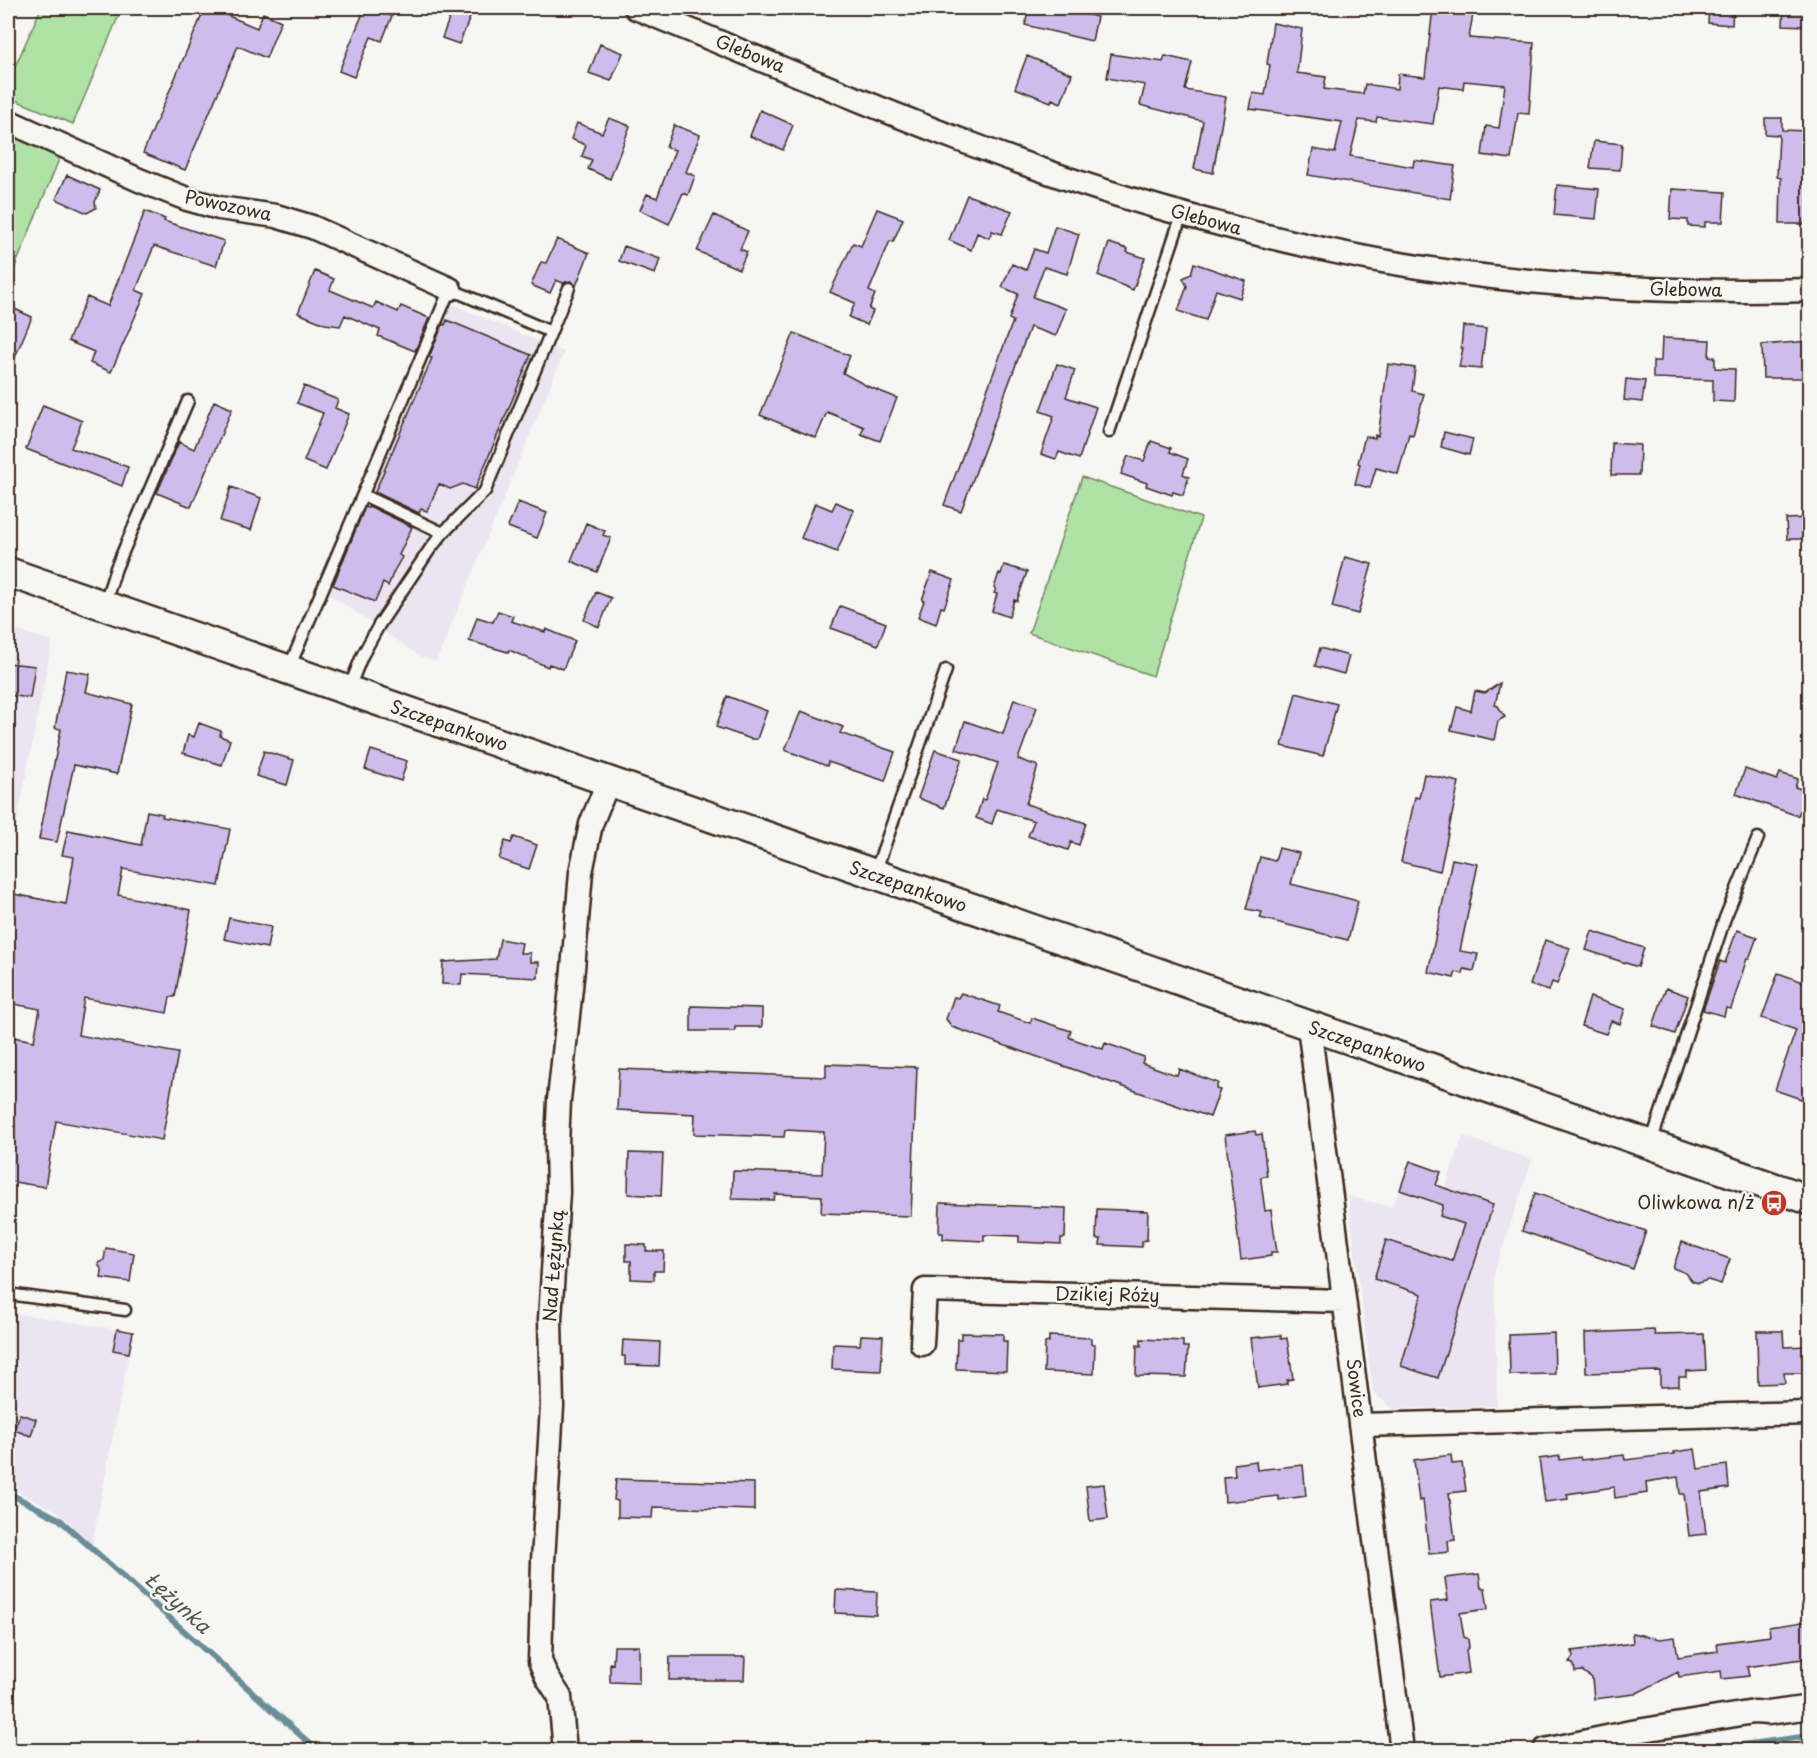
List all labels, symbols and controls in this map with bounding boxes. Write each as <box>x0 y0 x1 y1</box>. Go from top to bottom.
street label: Glebowa <box>712 26 790 79</box>
street label: Powozowa <box>182 182 275 227</box>
street label: Glebowa <box>1168 196 1246 241</box>
street label: Glebowa <box>1649 274 1723 303</box>
street label: Szczepankowo <box>387 692 512 757</box>
street label: Szczepankowo <box>846 853 971 918</box>
street label: Szczepankowo <box>1305 1013 1430 1078</box>
place label: Oliwkowa n/ż <box>1637 1188 1754 1215</box>
bus stop icon: Oliwkowa n/ż <box>1759 1188 1789 1218</box>
street label: Nad Łężynką <box>535 1208 570 1323</box>
street label: Dzikiej Róży <box>1054 1279 1160 1308</box>
street label: Sowice <box>1340 1357 1375 1419</box>
water label: Łężynka <box>139 1565 219 1640</box>

